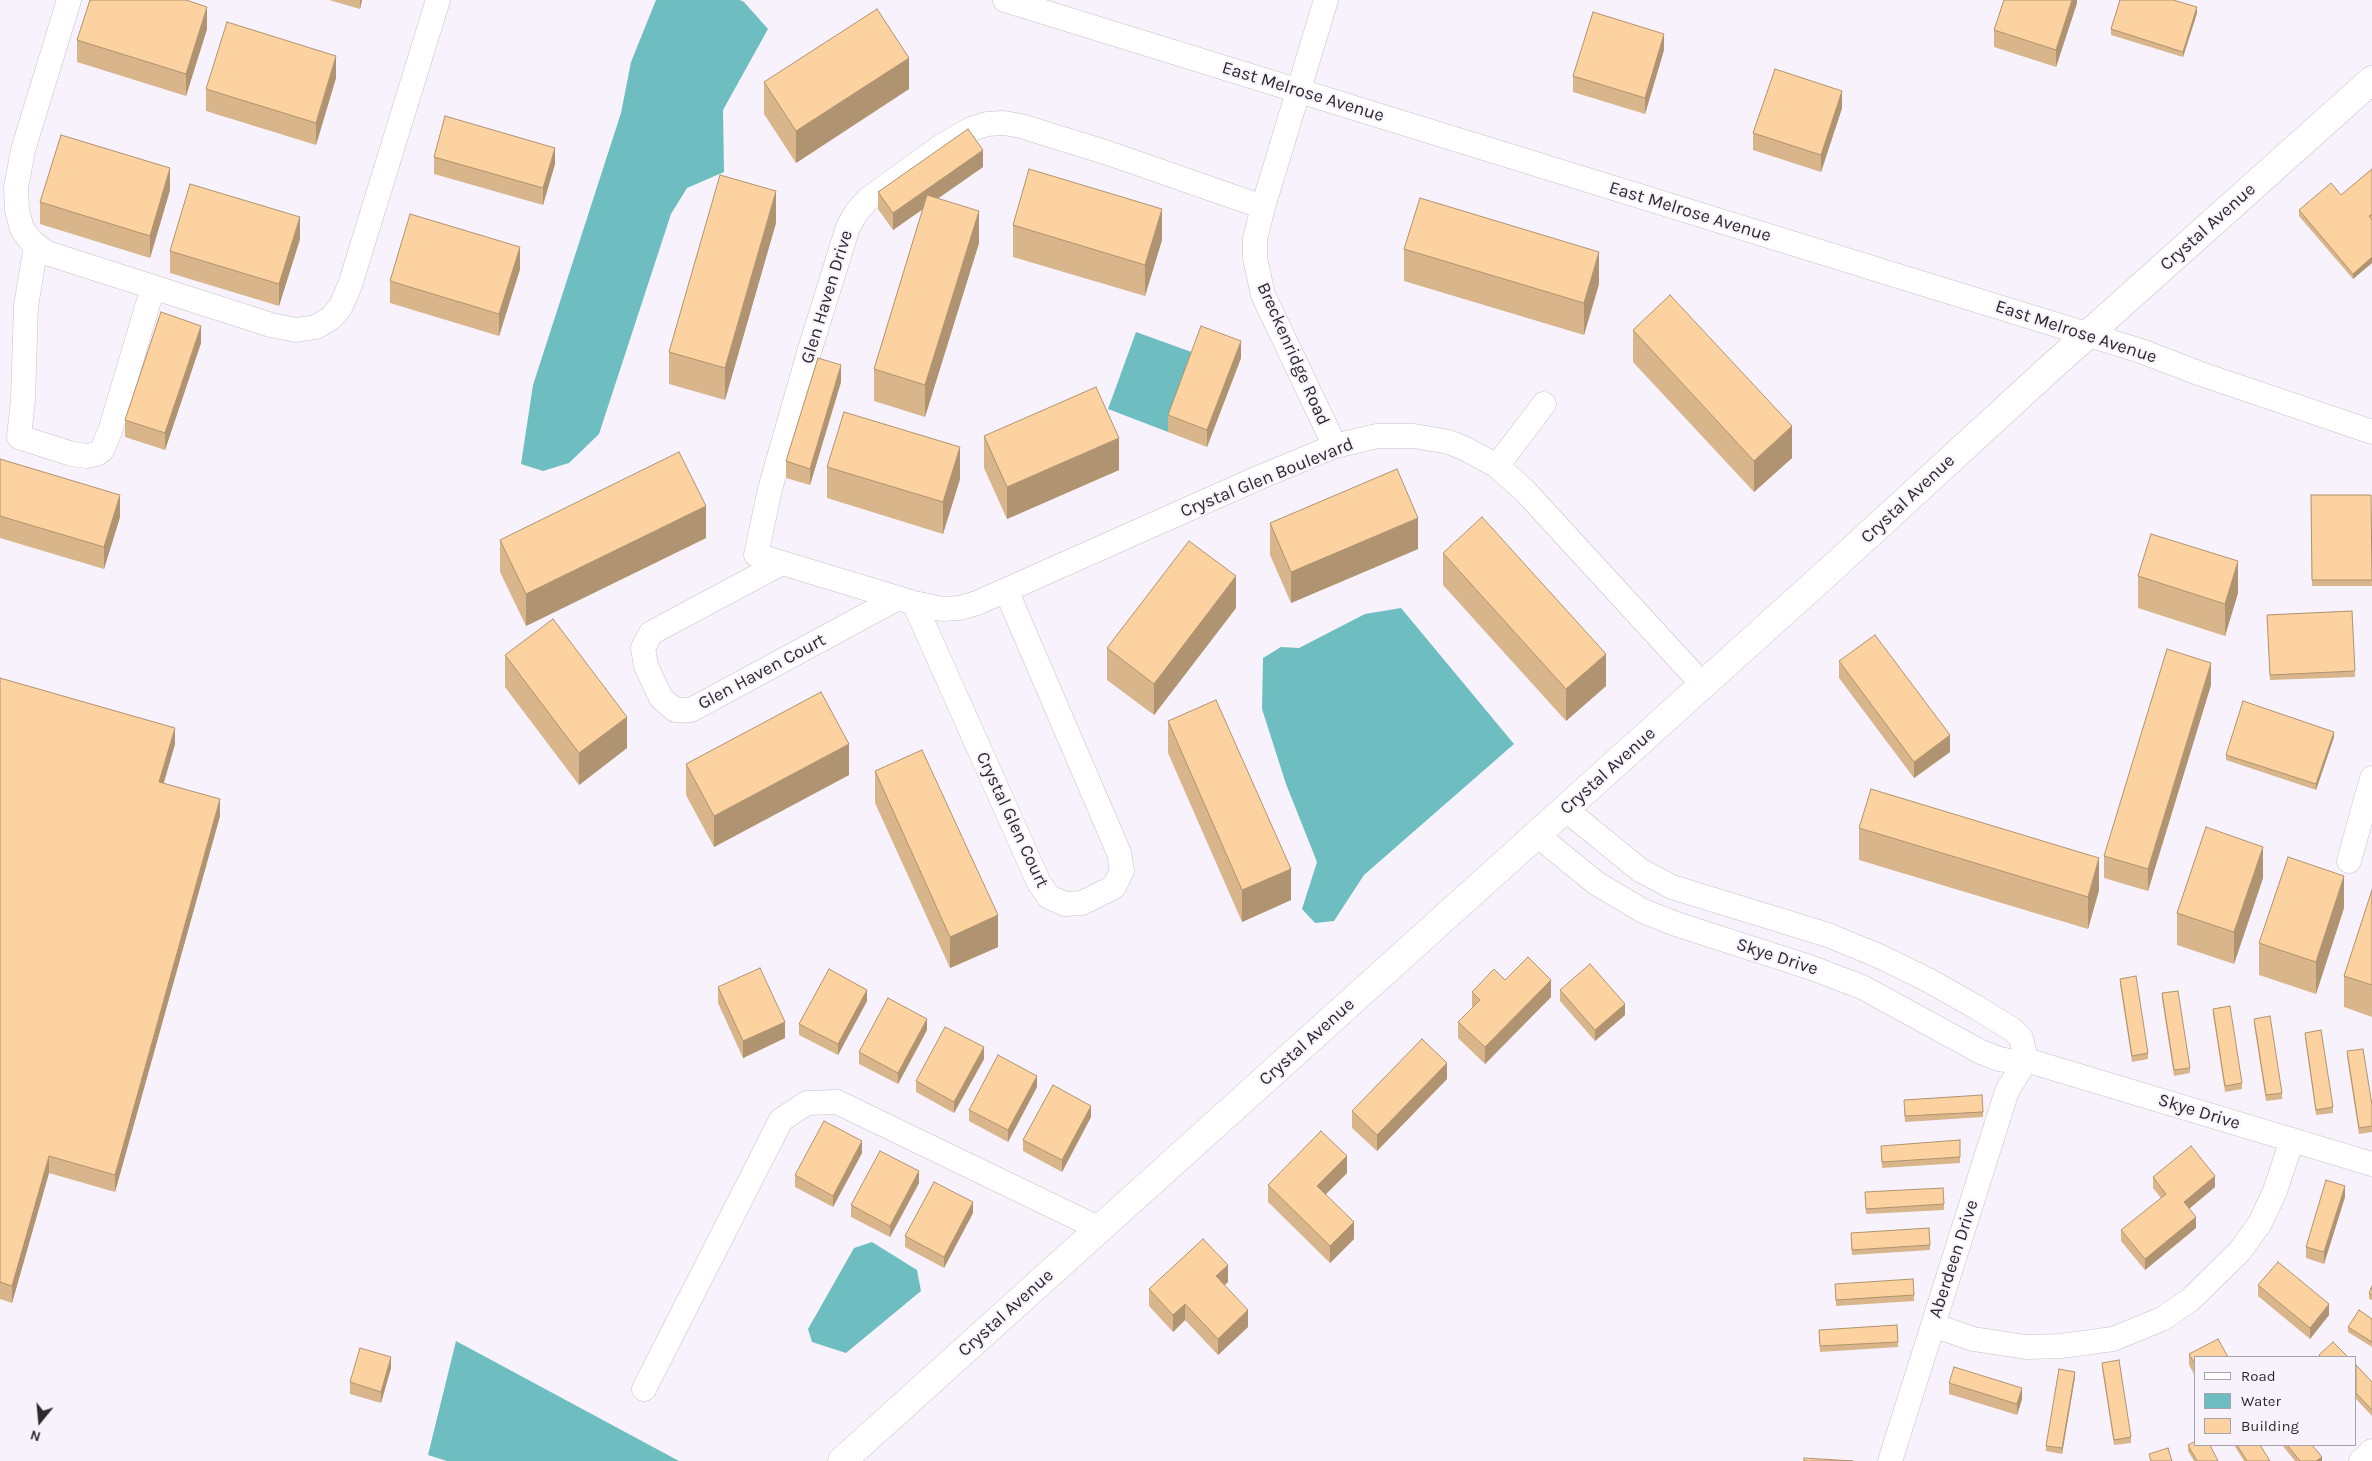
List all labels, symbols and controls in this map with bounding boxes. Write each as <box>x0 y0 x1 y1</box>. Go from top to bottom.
street label: East Melrose Avenue <box>1219 57 1387 127</box>
street label: East Melrose Avenue <box>1606 177 1774 247</box>
street label: Crystal Avenue <box>2156 179 2260 275</box>
street label: Glen Haven Drive <box>796 228 858 366</box>
street label: Breckenridge Road <box>1252 279 1334 429</box>
street label: East Melrose Avenue <box>1992 296 2160 368</box>
street label: Crystal Glen Boulevard <box>1177 433 1357 523</box>
street label: Crystal Avenue <box>1857 450 1959 548</box>
street label: Glen Haven Court <box>694 629 830 715</box>
street label: Crystal Avenue <box>1556 723 1660 819</box>
street label: Crystal Glen Court <box>971 749 1053 891</box>
street label: Skye Drive <box>1733 934 1821 980</box>
street label: Crystal Avenue <box>1255 994 1359 1090</box>
street label: Skye Drive <box>2155 1089 2243 1135</box>
street label: Aberdeen Drive <box>1925 1197 1983 1321</box>
street label: Crystal Avenue <box>954 1265 1058 1361</box>
legend <box>2194 1356 2357 1446</box>
text: Road <box>2241 1367 2276 1385</box>
text: Water <box>2241 1392 2281 1410</box>
north arrow <box>15 1396 65 1446</box>
text: Building <box>2241 1417 2299 1435</box>
text: N <box>28 1426 43 1445</box>

